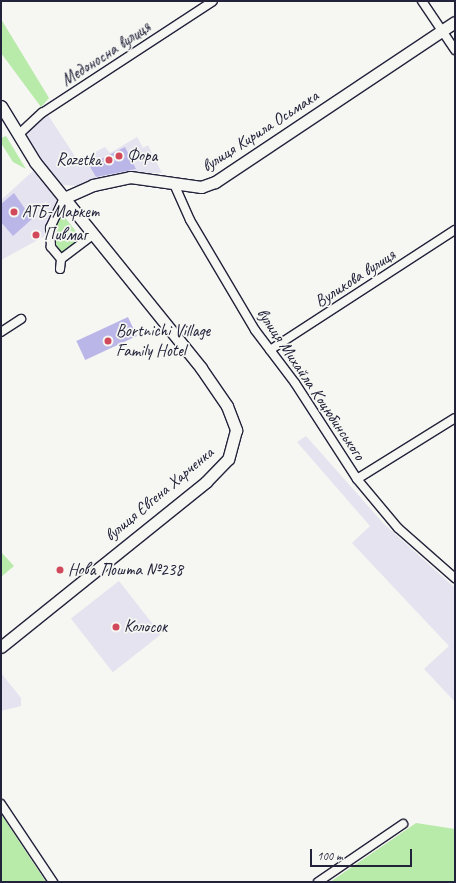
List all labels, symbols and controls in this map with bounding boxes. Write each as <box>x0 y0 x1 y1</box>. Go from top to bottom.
street label: Медоносна вулиця <box>57 17 155 91</box>
street label: вулиця Кирила Осьмака <box>199 86 321 176</box>
place label: Фора <box>127 146 157 166</box>
place label: Rozetka <box>56 150 101 170</box>
marker: Фора <box>114 151 124 161</box>
marker: Rozetka <box>104 155 114 165</box>
place label: АТБ-Маркет <box>22 202 99 222</box>
marker: АТБ-Маркет <box>9 207 19 217</box>
place label: Пивмаг <box>44 225 87 245</box>
marker: Пивмаг <box>31 230 41 240</box>
street label: Вуликова вулиця <box>311 244 399 312</box>
street label: вулиця Михайла Коцюбинського <box>253 305 369 463</box>
place label: Bortnichi Village Family Hotel <box>116 321 210 361</box>
marker: Bortnichi Village Family Hotel <box>103 336 113 346</box>
street label: вулиця Євгена Харченка <box>100 442 218 546</box>
place label: Нова Пошта №238 <box>68 560 184 580</box>
marker: Нова Пошта №238 <box>55 565 65 575</box>
place label: Колосок <box>124 617 167 637</box>
marker: Колосок <box>111 622 121 632</box>
scale bar <box>312 841 414 867</box>
text: 100 m <box>317 848 343 864</box>

